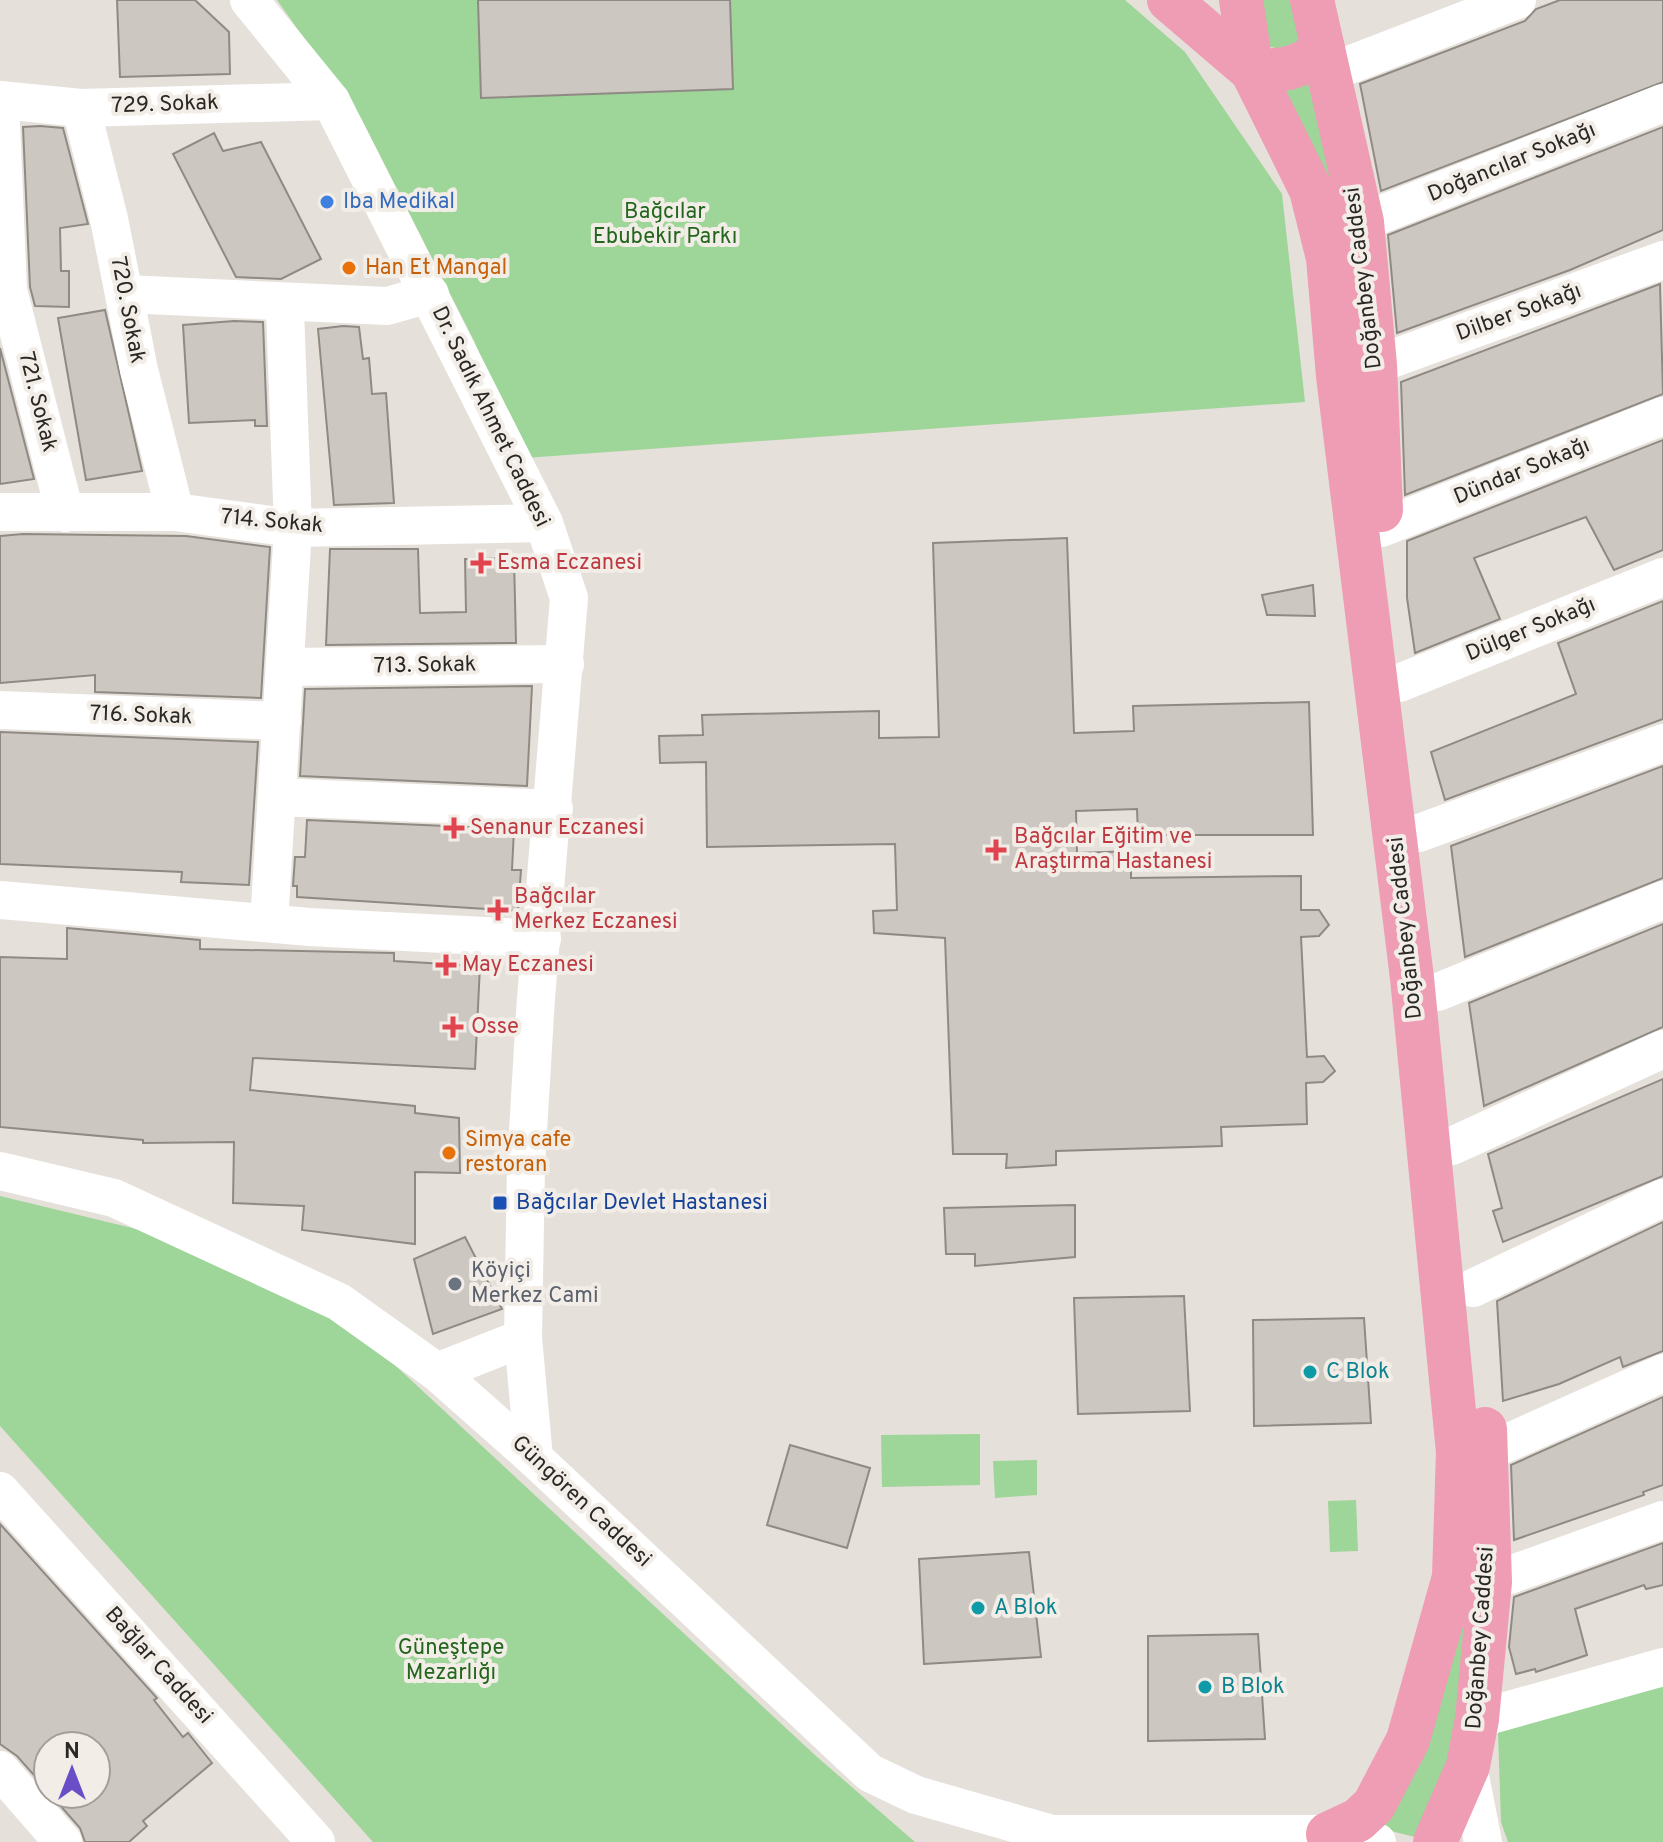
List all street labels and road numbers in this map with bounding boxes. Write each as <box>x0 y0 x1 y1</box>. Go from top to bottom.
street label: 729. Sokak <box>111 90 219 120</box>
street label: Doğancılar Sokağı <box>1424 117 1600 209</box>
street label: Doğanbey Caddesi <box>1339 185 1389 371</box>
street label: 720. Sokak <box>103 254 151 366</box>
street label: Dilber Sokağı <box>1453 278 1585 348</box>
street label: Dr. Sadık Ahmet Caddesi <box>425 302 555 532</box>
street label: 721. Sokak <box>12 349 62 455</box>
street label: Dündar Sokağı <box>1450 432 1594 512</box>
street label: 714. Sokak <box>220 504 324 540</box>
street label: Dülger Sokağı <box>1462 592 1600 668</box>
street label: 713. Sokak <box>373 652 477 680</box>
street label: 716. Sokak <box>89 701 193 731</box>
street label: Doğanbey Caddesi <box>1383 835 1429 1021</box>
street label: Güngören Caddesi <box>505 1430 657 1574</box>
street label: Doğanbey Caddesi <box>1461 1546 1501 1730</box>
street label: Bağlar Caddesi <box>98 1602 218 1730</box>

